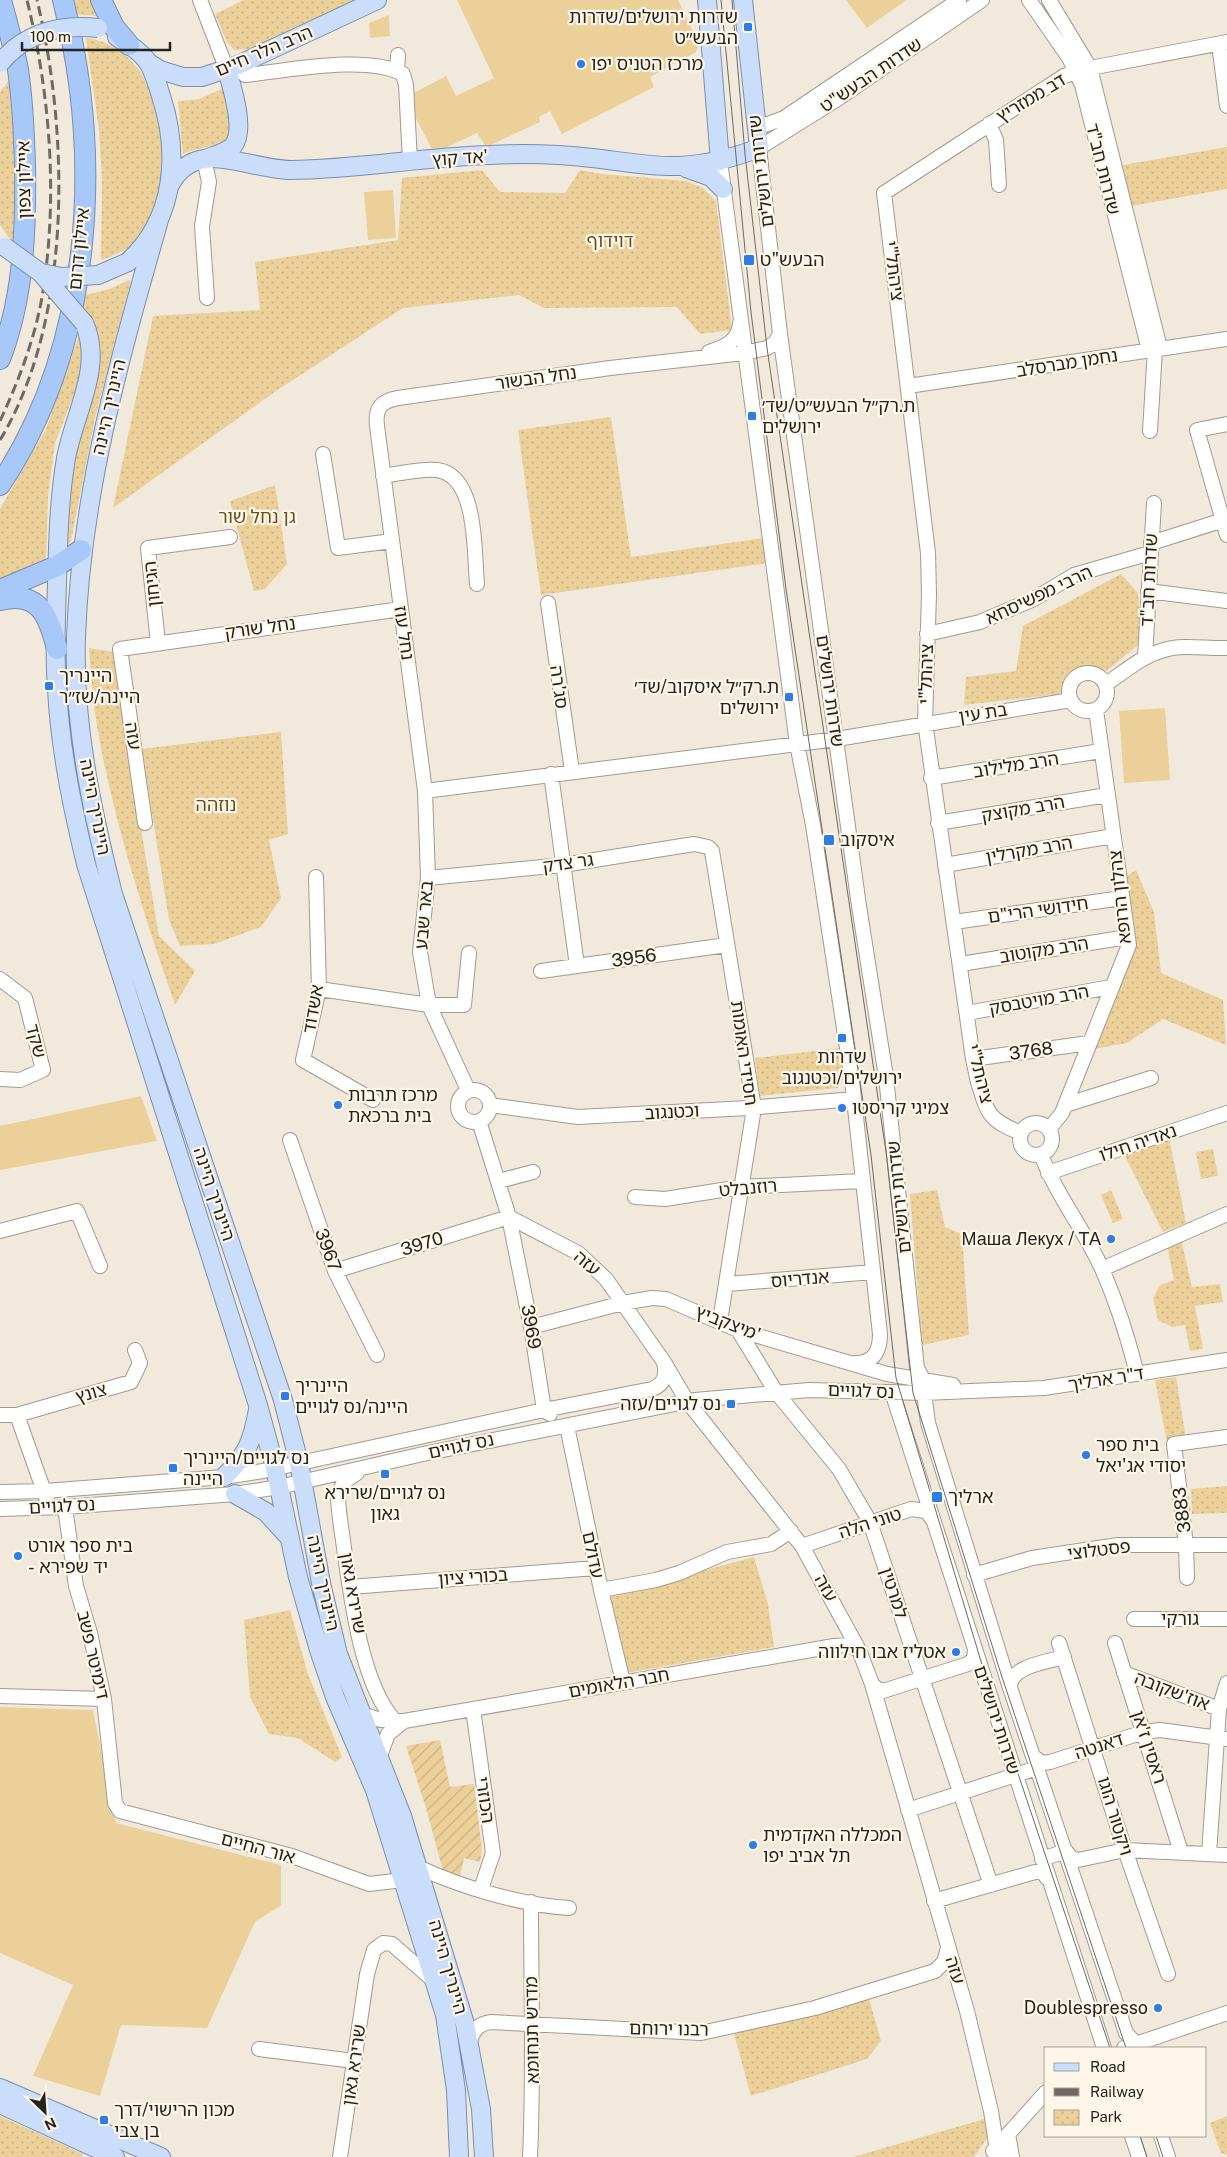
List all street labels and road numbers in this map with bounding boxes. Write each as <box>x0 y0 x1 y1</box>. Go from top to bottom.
street label: הרב הלר חיים <box>212 21 316 80</box>
street label: שדרות הבעש"ט <box>816 33 926 116</box>
street label: דב ממזריץ <box>992 69 1069 126</box>
street label: שדרות ירושלים <box>743 114 778 229</box>
street label: שדרות חב"ד <box>1082 121 1125 217</box>
street label: איילון צפון <box>12 141 35 219</box>
street label: אד קוץ' <box>431 145 489 170</box>
street label: איילון דרום <box>64 207 93 291</box>
street label: ציהתל"י <box>880 240 909 302</box>
street label: נחמן מברסלב <box>1015 344 1119 381</box>
street label: היינריך היינה <box>87 357 130 457</box>
street label: נחל הבשור <box>494 361 578 394</box>
street label: שדרות חב"ד <box>1136 533 1161 627</box>
street label: הגיחון <box>139 560 164 608</box>
street label: הרבי מפשיסחא <box>982 561 1095 628</box>
street label: נחל עוז <box>390 604 419 661</box>
street label: נחל שורק <box>223 612 297 643</box>
street label: שדרות ירושלים <box>812 633 849 748</box>
street label: ציהתל"י <box>914 643 937 705</box>
street label: סג'רה <box>546 664 573 710</box>
street label: בת עין <box>957 698 1009 727</box>
street label: עזה <box>121 721 146 751</box>
street label: הרב מלילוב <box>972 747 1060 782</box>
street label: היינריך היינה <box>76 757 115 857</box>
street label: הרב מקוצק <box>979 791 1066 826</box>
street label: הרב מקרלין <box>984 832 1074 867</box>
street label: גר צדק <box>541 849 595 876</box>
street label: צהלון הרופא <box>1104 849 1135 945</box>
street label: באר שבע <box>410 880 437 950</box>
street label: חידושי הרי"ם <box>986 892 1090 927</box>
street label: הרב מקוטוב <box>998 932 1090 967</box>
street label: 3956 <box>610 944 658 971</box>
street label: הרב מויטבסק <box>987 980 1091 1019</box>
street label: אשדוד <box>298 983 327 1035</box>
street label: חסידי האומות <box>727 999 762 1107</box>
street label: שקד <box>22 1022 51 1060</box>
street label: 3768 <box>1008 1037 1054 1064</box>
street label: ציהתל"י <box>963 1042 998 1106</box>
street label: וכטנגוב <box>644 1100 700 1123</box>
street label: נאדיה חילו <box>1096 1119 1179 1166</box>
street label: שדרות ירושלים <box>882 1140 915 1254</box>
street label: היינריך היינה <box>189 1144 240 1244</box>
street label: רוזנבלט <box>718 1174 778 1201</box>
street label: 3967 <box>311 1226 346 1274</box>
street label: 3970 <box>398 1227 446 1260</box>
street label: עזה <box>570 1246 605 1280</box>
street label: אנדריוס <box>770 1265 830 1292</box>
street label: מיצקביץ' <box>693 1301 764 1345</box>
street label: 3969 <box>517 1303 546 1351</box>
street label: ד"ר ארליך <box>1066 1362 1146 1395</box>
street label: צונץ <box>73 1378 109 1407</box>
street label: נס לגויים <box>827 1379 895 1402</box>
street label: נס לגויים <box>426 1428 496 1463</box>
street label: 3883 <box>1168 1486 1195 1534</box>
street label: נס לגויים <box>28 1493 96 1518</box>
street label: טוני הלה <box>836 1502 904 1543</box>
street label: עדולם <box>578 1529 609 1580</box>
street label: היינריך היינה <box>303 1533 344 1633</box>
street label: פסטלוצי <box>1066 1535 1132 1564</box>
street label: שרירא גאון <box>336 1551 371 1635</box>
street label: בכורי ציון <box>437 1564 509 1589</box>
street label: למרטין <box>876 1564 913 1621</box>
street label: עזה <box>810 1570 842 1605</box>
street label: דימיטר פשב <box>73 1608 114 1702</box>
street label: גורקי <box>1161 1608 1199 1629</box>
street label: חבר הלאומים <box>567 1663 671 1702</box>
street label: שדרות ירושלים <box>970 1663 1025 1777</box>
street label: אוז'שקובה <box>1132 1667 1213 1714</box>
street label: ראסין ז'אן <box>1128 1708 1171 1786</box>
street label: דאנטה <box>1072 1728 1126 1763</box>
street label: ויקטור הוגו <box>1094 1774 1137 1858</box>
street label: הכוזרי <box>472 1775 499 1824</box>
street label: אור החיים <box>219 1828 298 1867</box>
street label: היינריך היינה <box>425 1917 472 2017</box>
street label: עזה <box>941 1953 970 1986</box>
street label: מדרש תנחומא <box>520 1976 543 2084</box>
street label: רבנו ירוחם <box>629 2017 709 2040</box>
street label: שרירא גאון <box>337 2023 370 2107</box>

